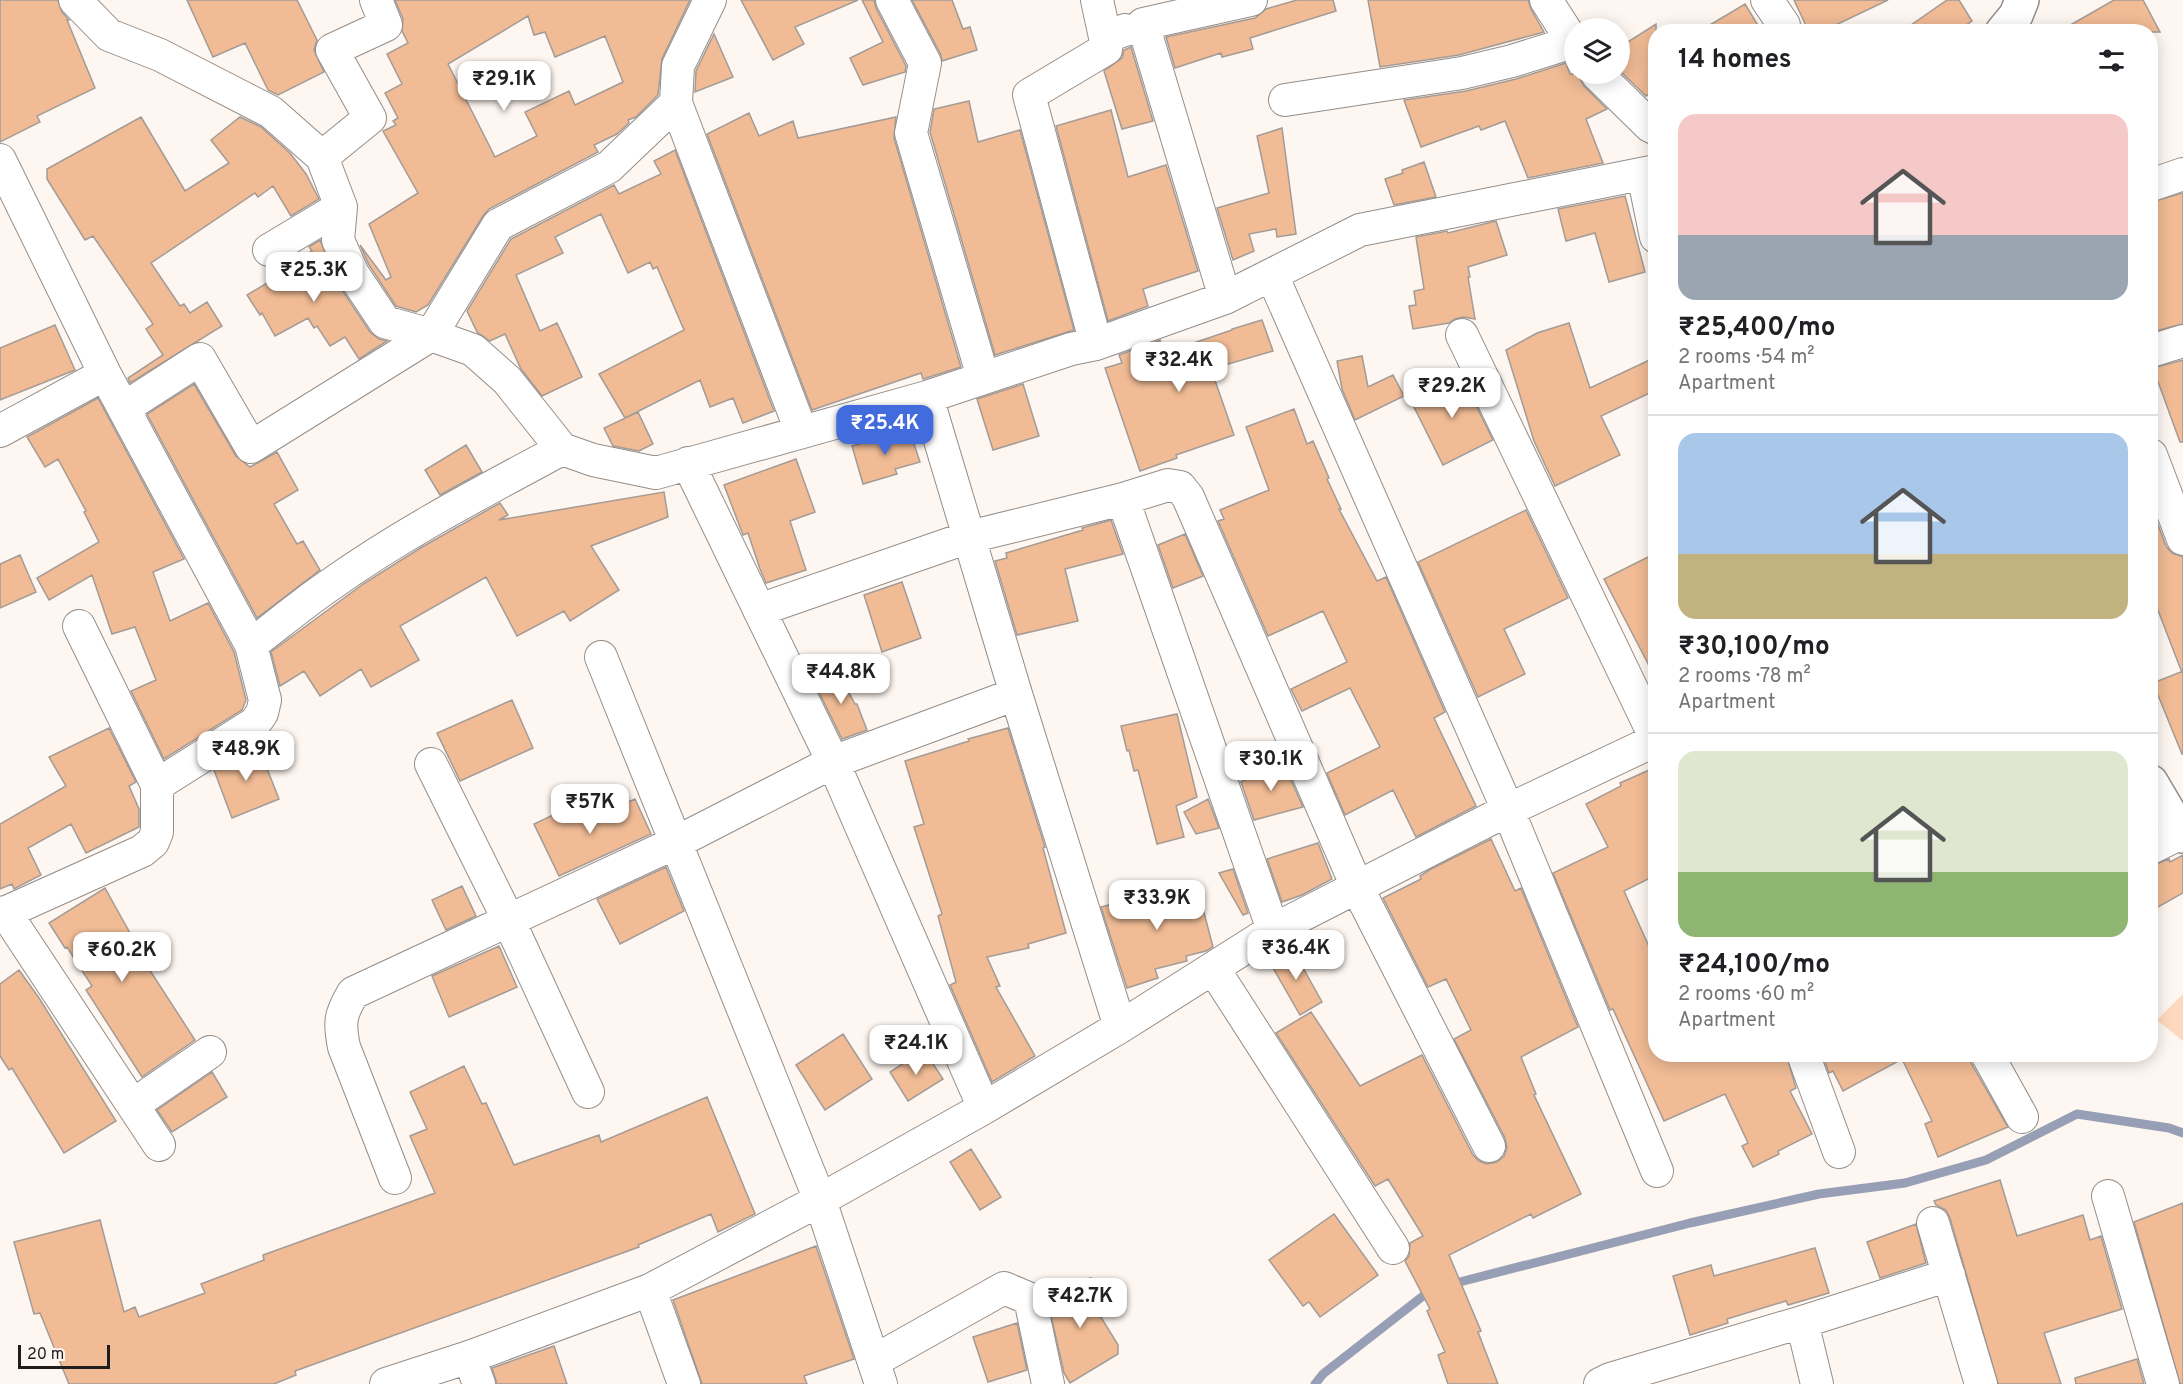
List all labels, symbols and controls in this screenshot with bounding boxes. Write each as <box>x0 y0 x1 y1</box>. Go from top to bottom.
map controls <box>1564 18 1630 84</box>
button: layers <box>1564 18 1630 84</box>
text: 14 homes <box>1678 44 1792 77</box>
icon: filters <box>2095 44 2128 77</box>
pin: ₹29.1K <box>455 61 553 112</box>
text: ₹29.1K <box>472 67 536 93</box>
icon: home <box>1849 153 1957 261</box>
pin: ₹25.3K <box>265 252 363 303</box>
text: ₹25.3K <box>280 258 348 284</box>
text: ₹25,400/mo <box>1678 312 1836 345</box>
pin: ₹32.4K <box>1130 342 1228 393</box>
text: 2 rooms · 54 m² <box>1678 345 1815 371</box>
text: ₹32.4K <box>1145 348 1213 374</box>
pin: ₹29.2K <box>1403 368 1501 419</box>
text: Apartment <box>1678 371 1776 397</box>
text: ₹29.2K <box>1418 374 1486 400</box>
pin: ₹25.4K <box>836 405 934 456</box>
text: ₹25.4K <box>850 411 920 437</box>
icon: home <box>1849 472 1957 580</box>
text: ₹30,100/mo <box>1678 631 1830 664</box>
pin: ₹44.8K <box>792 654 890 705</box>
text: ₹44.8K <box>806 660 876 686</box>
text: 2 rooms · 78 m² <box>1678 664 1811 690</box>
text: Apartment <box>1678 690 1776 716</box>
pin: ₹48.9K <box>197 731 295 782</box>
text: ₹48.9K <box>211 737 281 763</box>
pin: ₹30.1K <box>1222 741 1320 792</box>
text: ₹30.1K <box>1239 747 1303 773</box>
pin: ₹57K <box>554 784 626 835</box>
text: ₹57K <box>565 790 615 816</box>
icon: home <box>1849 790 1957 898</box>
pin: ₹33.9K <box>1108 880 1206 931</box>
text: ₹33.9K <box>1123 886 1191 912</box>
pin: ₹36.4K <box>1247 930 1345 981</box>
pin: ₹60.2K <box>73 932 171 983</box>
text: ₹36.4K <box>1261 936 1331 962</box>
text: ₹60.2K <box>87 938 157 964</box>
text: ₹24,100/mo <box>1678 949 1830 982</box>
text: 2 rooms · 60 m² <box>1678 982 1814 1008</box>
text: Apartment <box>1678 1008 1776 1034</box>
pin: ₹24.1K <box>867 1025 965 1076</box>
text: ₹24.1K <box>883 1031 949 1057</box>
pin: ₹42.7K <box>1031 1278 1129 1329</box>
text: ₹42.7K <box>1047 1284 1113 1310</box>
scale bar <box>18 1342 110 1370</box>
text: 20 m <box>27 1345 64 1365</box>

